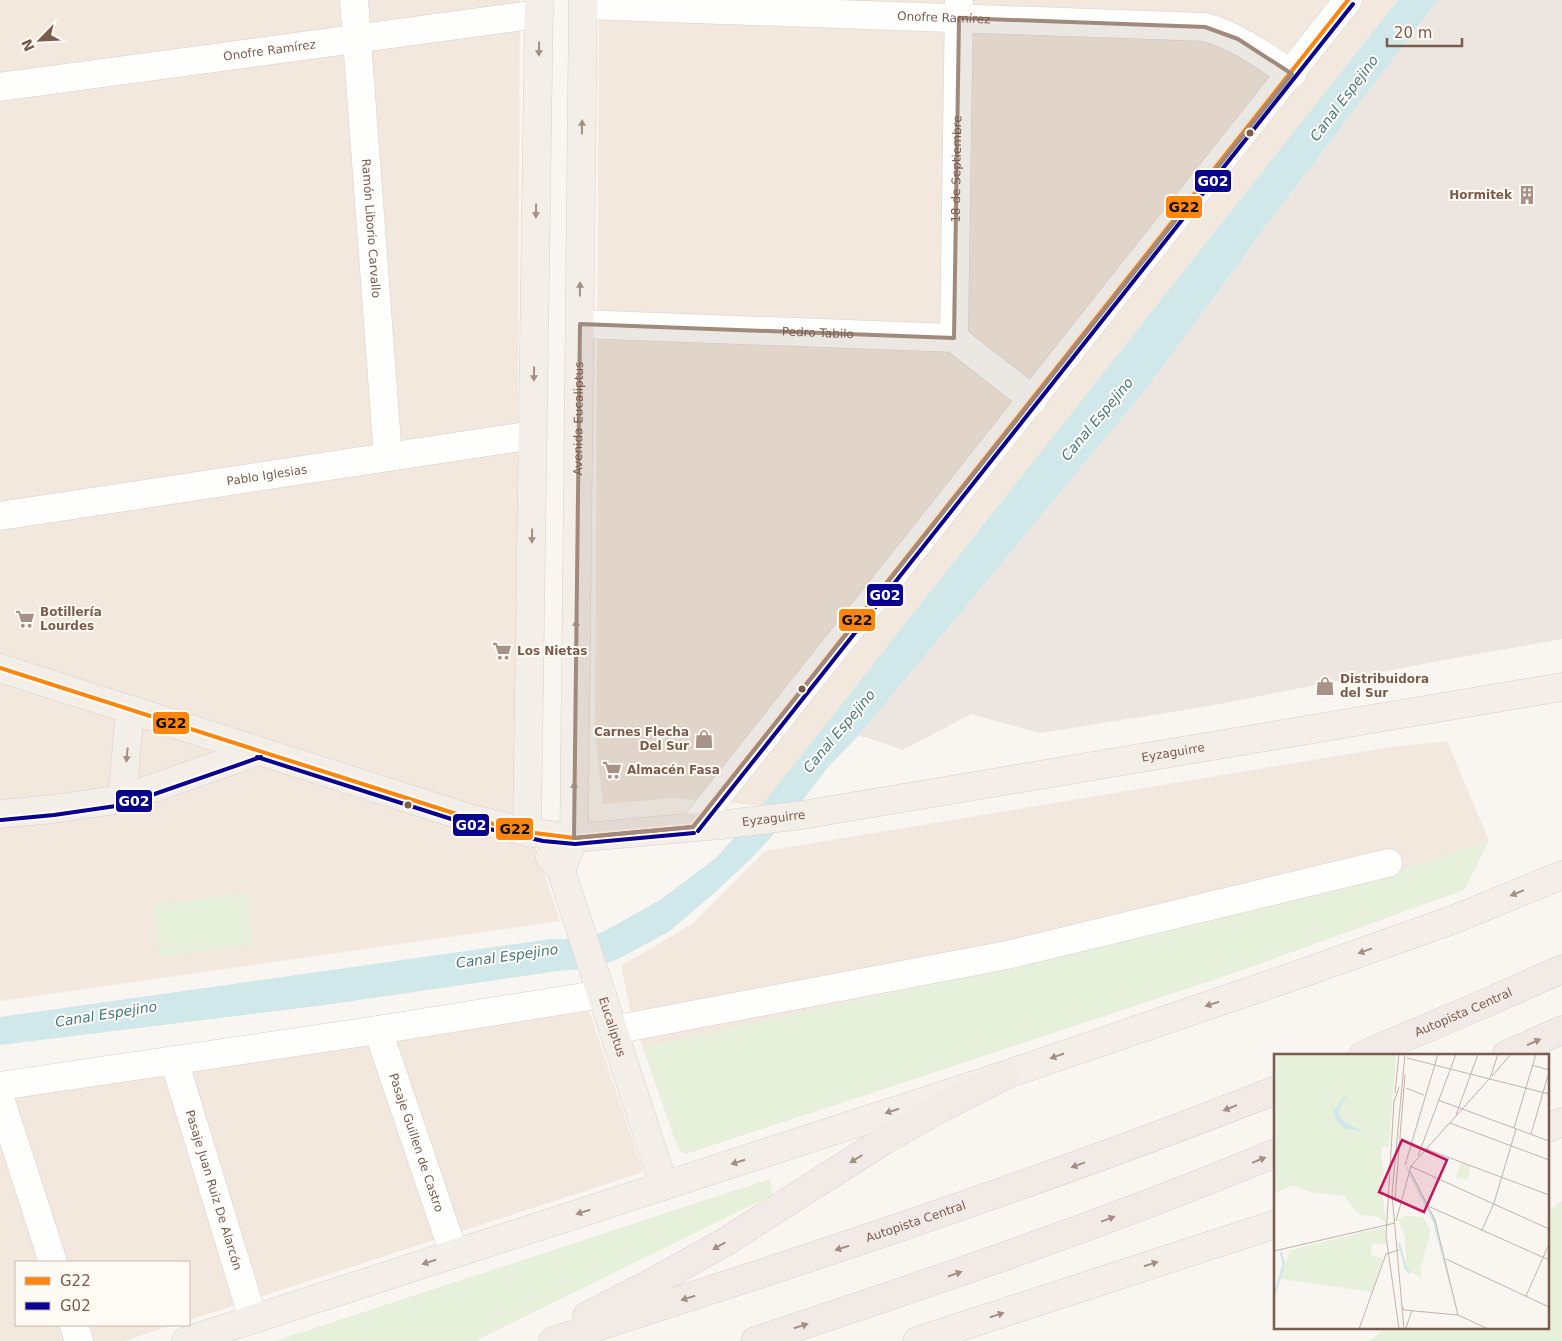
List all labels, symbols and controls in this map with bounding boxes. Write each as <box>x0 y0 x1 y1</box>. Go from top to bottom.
street label: Onofre Ramírez <box>897 9 991 26</box>
north arrow <box>15 15 65 65</box>
scale bar <box>1387 15 1462 47</box>
text: 20 m <box>1394 24 1432 42</box>
text: N <box>18 37 38 54</box>
street label: Onofre Ramírez <box>222 37 317 64</box>
one-way arrow <box>535 41 543 57</box>
water label: Canal Espejino <box>1307 52 1381 144</box>
street label: 18 de Septiembre <box>949 115 964 223</box>
one-way arrow <box>578 119 586 135</box>
unlabelled marker <box>1245 128 1255 138</box>
street label: Ramón Liborio Carvallo <box>359 158 383 298</box>
line badge: G02 <box>1194 169 1232 193</box>
text: G02 <box>1198 173 1228 189</box>
building icon: Hormitek <box>1516 184 1538 206</box>
place label: Hormitek <box>1449 188 1513 202</box>
line badge: G22 <box>1165 195 1203 219</box>
text: G22 <box>1169 199 1199 215</box>
one-way arrow <box>532 203 540 219</box>
one-way arrow <box>576 281 584 297</box>
street label: Pedro Tabilo <box>782 325 854 341</box>
street label: Avenida Eucaliptus <box>571 362 586 476</box>
one-way arrow <box>530 366 538 382</box>
water label: Canal Espejino <box>1058 374 1136 464</box>
street label: Pablo Iglesias <box>226 462 308 488</box>
one-way arrow <box>528 528 536 544</box>
line badge: G02 <box>866 583 904 607</box>
text: G02 <box>870 587 900 603</box>
place label: Botillería Lourdes <box>40 605 102 633</box>
supermarket icon: Botillería Lourdes <box>14 608 36 630</box>
line badge: G22 <box>838 608 876 632</box>
text: G22 <box>842 612 872 628</box>
one-way arrow <box>572 619 580 635</box>
supermarket icon: Los Nietas <box>491 640 513 662</box>
place label: Los Nietas <box>517 644 587 658</box>
place label: Distribuidora del Sur <box>1340 672 1429 700</box>
shop icon: Distribuidora del Sur <box>1314 675 1336 697</box>
unlabelled marker <box>797 684 807 694</box>
water label: Canal Espejino <box>800 686 878 776</box>
line badge: G22 <box>152 711 190 735</box>
text: G22 <box>156 715 186 731</box>
place label: Carnes Flecha Del Sur <box>594 725 689 753</box>
shop icon: Carnes Flecha Del Sur <box>693 728 715 750</box>
street label: Eyzaguirre <box>1141 740 1206 765</box>
one-way arrow <box>122 747 130 763</box>
supermarket icon: Almacén Fasa <box>601 759 623 781</box>
place label: Almacén Fasa <box>627 763 720 777</box>
one-way arrow <box>571 781 579 797</box>
line badge: G02 <box>115 789 153 813</box>
text: G02 <box>119 793 149 809</box>
unlabelled marker <box>403 800 413 810</box>
street label: Eyzaguirre <box>741 808 806 829</box>
line badge: G02 <box>452 813 490 837</box>
text: G02 <box>456 817 486 833</box>
line badge: G22 <box>495 817 534 841</box>
text: G22 <box>500 821 530 837</box>
one-way arrow <box>1509 889 1524 897</box>
water label: Canal Espejino <box>455 941 559 971</box>
one-way arrow <box>1357 947 1372 955</box>
street label: Autopista Central <box>1412 985 1514 1039</box>
street label: Eucaliptus <box>596 995 628 1059</box>
water label: Canal Espejino <box>54 998 158 1030</box>
one-way arrow <box>1204 1001 1219 1008</box>
one-way arrow <box>1527 1038 1541 1046</box>
one-way arrow <box>1050 1053 1065 1060</box>
inset map <box>1274 1054 1550 1328</box>
street label: Pasaje Guillen de Castro <box>386 1071 446 1214</box>
one-way arrow <box>1223 1104 1238 1112</box>
street label: Pasaje Juan Ruiz De Alarcón <box>183 1108 245 1272</box>
one-way arrow <box>885 1108 900 1116</box>
one-way arrow <box>849 1154 863 1163</box>
one-way arrow <box>1252 1156 1267 1164</box>
one-way arrow <box>730 1158 745 1166</box>
one-way arrow <box>1071 1162 1086 1169</box>
street label: Autopista Central <box>864 1198 968 1245</box>
one-way arrow <box>575 1208 590 1216</box>
one-way arrow <box>1101 1215 1116 1223</box>
one-way arrow <box>712 1241 725 1250</box>
one-way arrow <box>835 1244 850 1252</box>
one-way arrow <box>421 1259 436 1266</box>
one-way arrow <box>1144 1260 1159 1268</box>
legend <box>15 1261 190 1326</box>
one-way arrow <box>948 1270 963 1278</box>
text: G22 <box>60 1272 91 1290</box>
one-way arrow <box>680 1294 695 1302</box>
text: G02 <box>60 1297 91 1315</box>
one-way arrow <box>989 1310 1004 1318</box>
one-way arrow <box>794 1321 809 1329</box>

